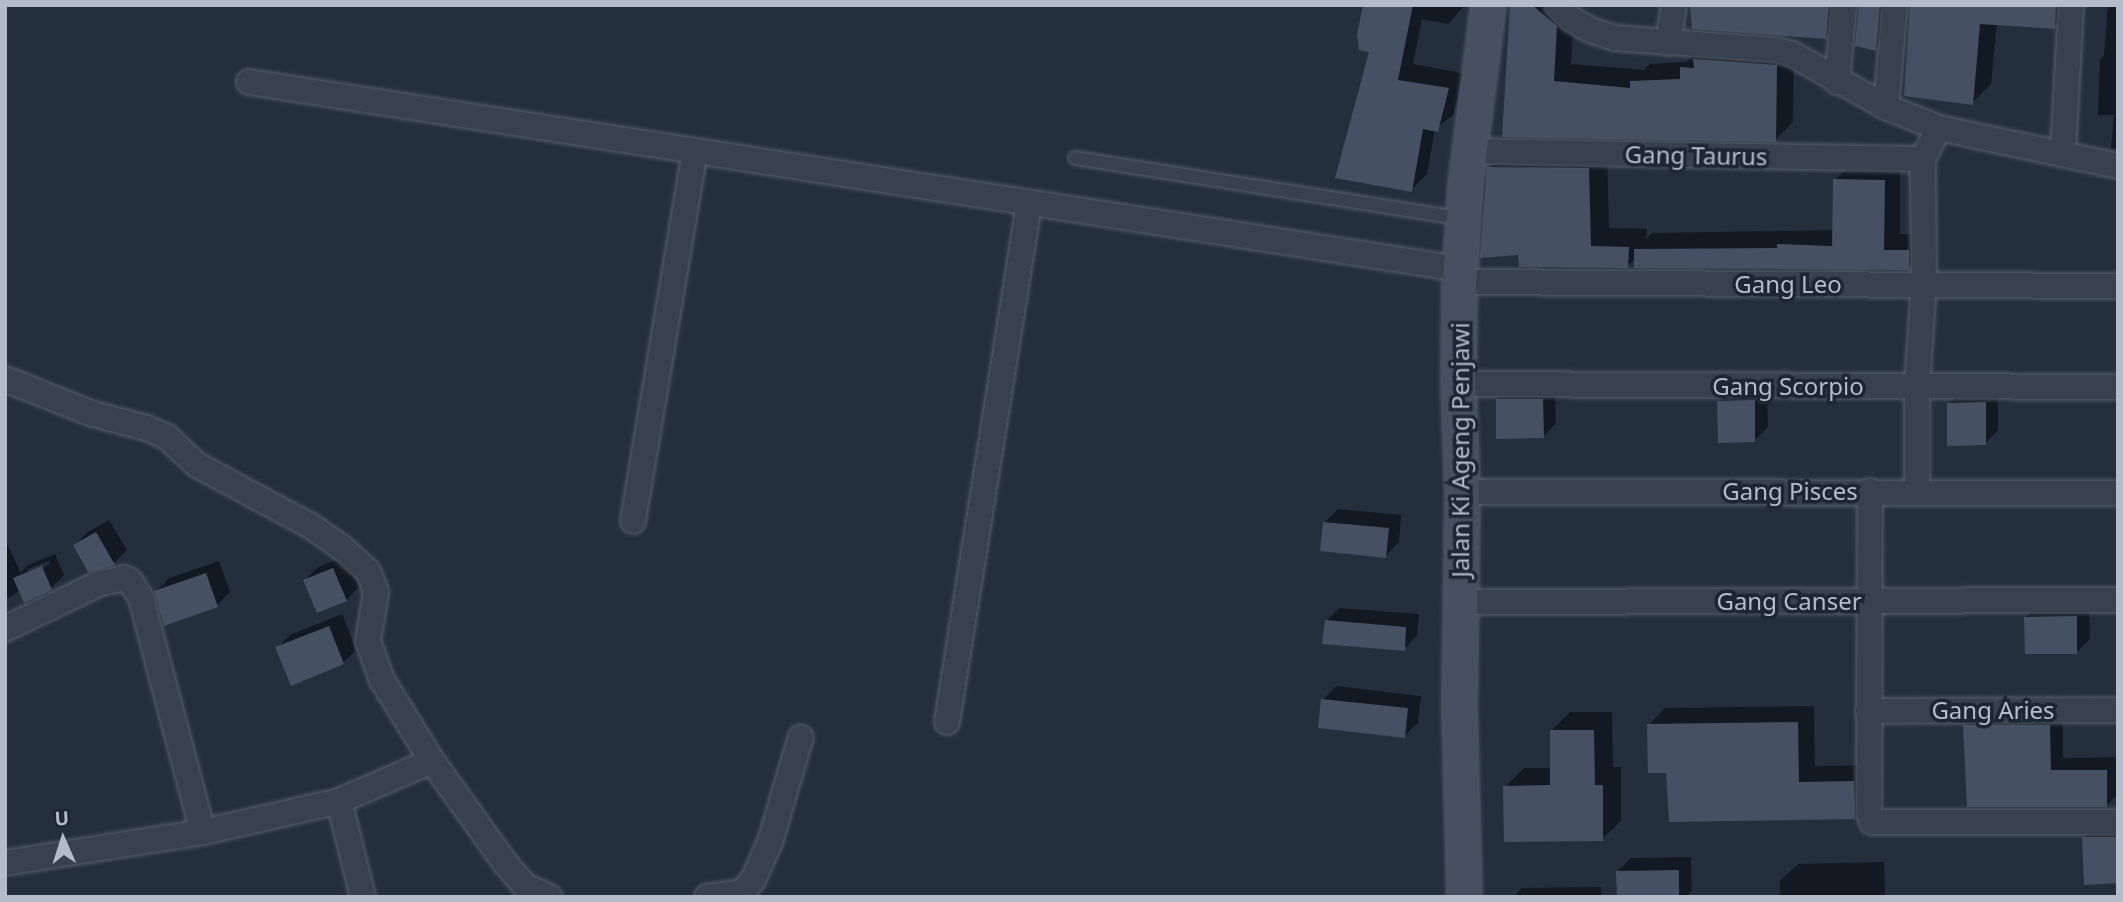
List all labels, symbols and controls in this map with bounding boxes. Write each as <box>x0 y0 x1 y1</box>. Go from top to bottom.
street label: Gang Taurus <box>1624 139 1768 171</box>
street label: Gang Leo <box>1734 270 1842 298</box>
street label: Jalan Ki Ageng Penjawi <box>1446 322 1474 578</box>
street label: Gang Scorpio <box>1712 372 1864 400</box>
street label: Gang Pisces <box>1722 477 1858 505</box>
street label: Gang Canser <box>1716 587 1862 615</box>
street label: Gang Aries <box>1931 696 2055 724</box>
north arrow <box>28 804 98 874</box>
text: U <box>54 805 70 831</box>

